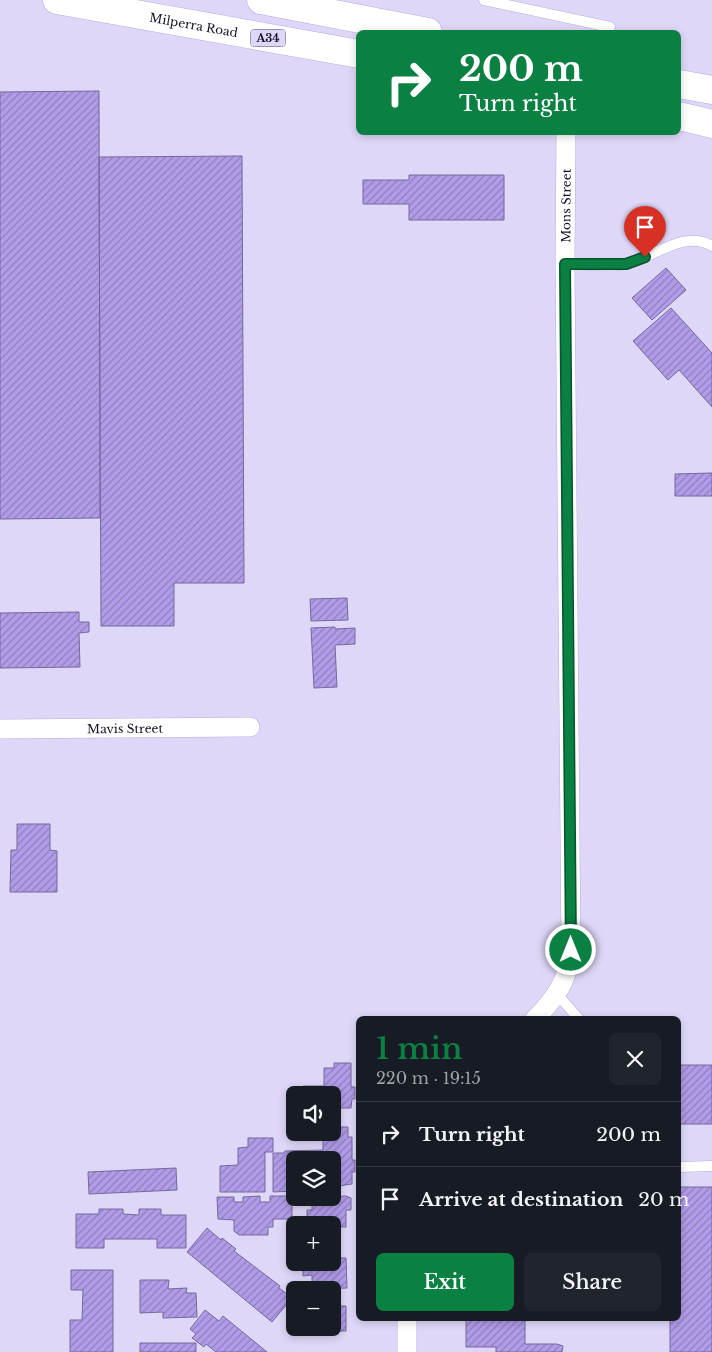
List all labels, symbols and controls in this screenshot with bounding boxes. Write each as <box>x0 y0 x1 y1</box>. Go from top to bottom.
street label: Milperra Road <box>148 9 239 40</box>
road number: A34 <box>250 29 286 46</box>
text: 200 m <box>459 47 583 90</box>
icon: right <box>376 50 441 115</box>
text: Turn right <box>459 90 577 117</box>
street label: Mons Street <box>558 168 573 243</box>
pin <box>624 206 666 257</box>
icon: arrive <box>631 213 659 241</box>
street label: Mavis Street <box>87 720 164 736</box>
position arrow <box>544 923 596 975</box>
text: 1 min <box>376 1030 462 1067</box>
button: close <box>609 1033 661 1085</box>
text: 220 m · 19:15 <box>376 1068 481 1088</box>
map controls <box>286 1086 341 1336</box>
button: sound <box>286 1086 341 1141</box>
icon: right <box>376 1120 404 1148</box>
text: Turn right <box>419 1123 525 1146</box>
text: 200 m <box>596 1123 661 1146</box>
button: layers <box>286 1151 341 1206</box>
icon: arrive <box>376 1185 404 1213</box>
text: Arrive at destination <box>419 1188 623 1211</box>
text: 20 m <box>638 1188 689 1211</box>
button: + <box>286 1216 341 1271</box>
button: Exit <box>376 1253 514 1311</box>
button: Share <box>524 1253 661 1311</box>
button: − <box>286 1281 341 1336</box>

